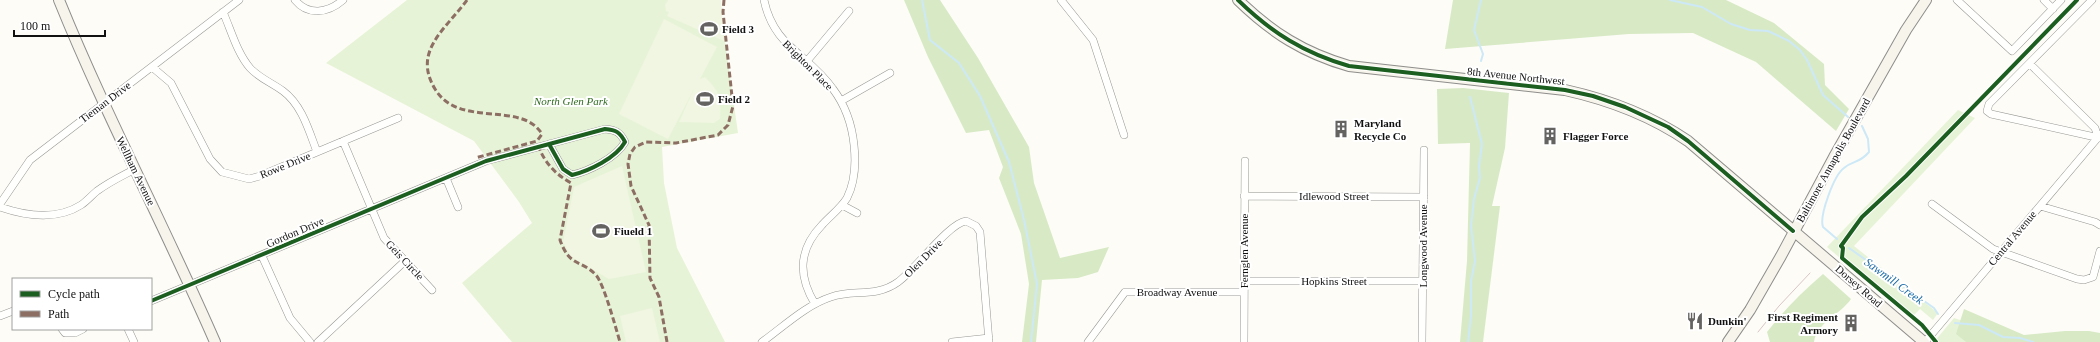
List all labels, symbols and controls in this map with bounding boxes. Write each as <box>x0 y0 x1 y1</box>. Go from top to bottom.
scale bar <box>14 12 105 38</box>
text: 100 m <box>20 19 51 33</box>
sports icon: Field 3 <box>699 19 719 39</box>
place label: Field 3 <box>722 23 755 35</box>
street label: Brighton Place <box>781 38 836 93</box>
street label: 8th Avenue Northwest <box>1467 65 1565 87</box>
street label: Tieman Drive <box>77 79 133 125</box>
sports icon: Field 2 <box>695 89 715 109</box>
place label: Field 2 <box>718 93 751 105</box>
park label: North Glen Park <box>533 95 609 107</box>
street label: Baltimore Annapolis Boulevard <box>1794 95 1872 224</box>
place label: Maryland Recycle Co <box>1354 117 1407 142</box>
building icon: Maryland Recycle Co <box>1331 119 1351 139</box>
building icon: Flagger Force <box>1540 126 1560 146</box>
place label: Flagger Force <box>1563 130 1628 142</box>
street label: Wellham Avenue <box>114 135 158 207</box>
street label: Rowe Drive <box>258 149 312 181</box>
street label: Idlewood Street <box>1299 190 1369 202</box>
street label: Longwood Avenue <box>1417 204 1429 288</box>
street label: Central Avenue <box>1986 208 2038 268</box>
street label: Gordon Drive <box>264 214 326 250</box>
street label: Fernglen Avenue <box>1238 214 1250 288</box>
sports icon: Fiueld 1 <box>591 221 611 241</box>
place label: Fiueld 1 <box>614 225 652 237</box>
street label: Olen Drive <box>901 236 945 280</box>
street label: Geis Circle <box>384 238 426 282</box>
water label: Sawmill Creek <box>1862 255 1927 308</box>
street label: Dorsey Road <box>1833 263 1885 310</box>
street label: Hopkins Street <box>1301 275 1367 287</box>
legend <box>12 278 152 330</box>
street label: Broadway Avenue <box>1137 286 1217 298</box>
text: Cycle path <box>48 287 100 301</box>
text: Path <box>48 307 69 321</box>
restaurant icon: Dunkin' <box>1685 311 1705 331</box>
place label: First Regiment Armory <box>1767 311 1838 336</box>
building icon: First Regiment Armory <box>1841 313 1861 333</box>
place label: Dunkin' <box>1708 315 1747 327</box>

